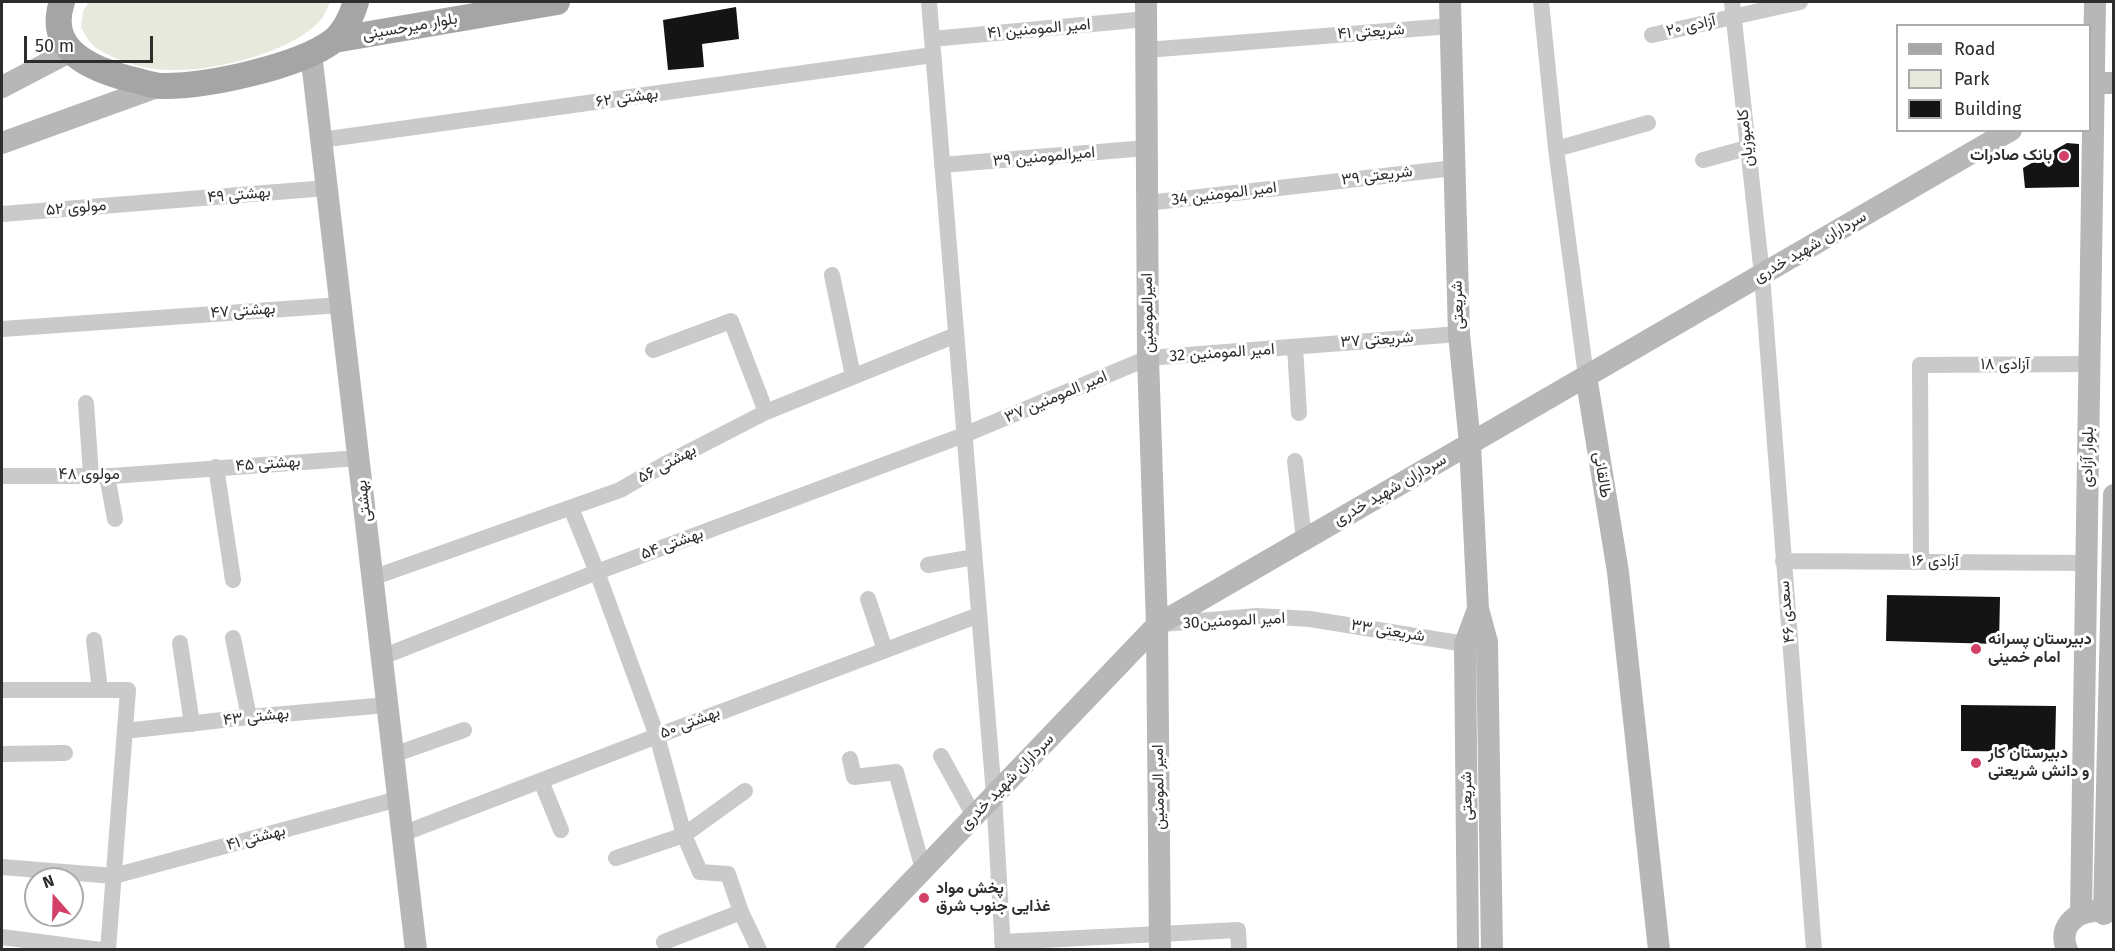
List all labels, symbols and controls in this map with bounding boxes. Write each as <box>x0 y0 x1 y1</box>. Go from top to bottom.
street label: بلوار میرحسینی <box>361 9 459 45</box>
street label: آزادی ۲۰ <box>1664 11 1718 41</box>
street label: امیر المومنین ۴۱ <box>987 15 1091 43</box>
street label: شریعتی ۴۱ <box>1337 20 1405 44</box>
scale bar <box>27 24 156 62</box>
legend <box>1896 24 2091 132</box>
text: 50 m <box>35 35 74 57</box>
text: Road <box>1954 38 1996 60</box>
text: Park <box>1954 68 1989 90</box>
street label: بهشتی ۶۲ <box>595 84 659 112</box>
text: Building <box>1954 98 2021 120</box>
street label: کامبوزیان <box>1733 108 1759 168</box>
street label: امیرالمومنین ۳۹ <box>992 143 1096 171</box>
place label: بانک صادرات <box>1970 146 2052 166</box>
marker: بانک صادرات <box>2057 149 2071 163</box>
street label: شریعتی ۳۹ <box>1340 162 1414 190</box>
street label: امیر المومنین 34 <box>1170 178 1278 210</box>
street label: بهشتی ۴۹ <box>207 183 271 207</box>
street label: مولوی ۵۲ <box>45 196 107 220</box>
street label: سرداران شهید خدری <box>1750 207 1870 287</box>
street label: امیرالمومنین <box>1138 273 1158 353</box>
street label: شریعتی <box>1448 280 1468 330</box>
street label: بهشتی ۴۷ <box>210 299 276 323</box>
street label: شریعتی ۳۷ <box>1340 328 1414 352</box>
street label: امیر المومنین 32 <box>1169 340 1275 366</box>
street label: آزادی ۱۸ <box>1980 355 2030 375</box>
street label: امیر المومنین ۳۷ <box>1002 367 1110 427</box>
street label: بلوار آزادی <box>2078 426 2098 488</box>
street label: بهشتی ۵۶ <box>634 440 700 488</box>
street label: سرداران شهید خدری <box>1330 450 1450 530</box>
street label: طالقانی <box>1589 451 1615 499</box>
street label: بهشتی ۴۵ <box>235 452 301 476</box>
street label: مولوی ۴۸ <box>58 465 120 485</box>
street label: بهشتی <box>352 479 376 523</box>
street label: بهشتی ۵۴ <box>638 524 706 564</box>
street label: آزادی ۱۶ <box>1911 552 1959 572</box>
street label: سعدی ۴۶ <box>1775 580 1799 644</box>
street label: امیر المومنین30 <box>1182 609 1286 633</box>
street label: شریعتی ۳۳ <box>1350 616 1426 646</box>
place label: دبیرستان پسرانه امام خمینی <box>1988 630 2092 668</box>
marker: دبیرستان پسرانه امام خمینی <box>1969 642 1983 656</box>
street label: بهشتی ۵۰ <box>657 703 723 743</box>
street label: بهشتی ۴۳ <box>222 704 290 730</box>
street label: سرداران شهید خدری <box>956 730 1058 834</box>
street label: امیر المومنین <box>1149 744 1169 830</box>
place label: دبیرستان کار و دانش شریعتی <box>1988 744 2089 782</box>
marker: دبیرستان کار و دانش شریعتی <box>1969 756 1983 770</box>
street label: شریعتی <box>1457 771 1477 821</box>
street label: بهشتی ۴۱ <box>224 821 288 855</box>
north arrow <box>24 867 84 927</box>
text: N <box>40 871 57 892</box>
place label: پخش مواد غذایی جنوب شرق <box>936 879 1051 917</box>
marker: پخش مواد غذایی جنوب شرق <box>917 891 931 905</box>

